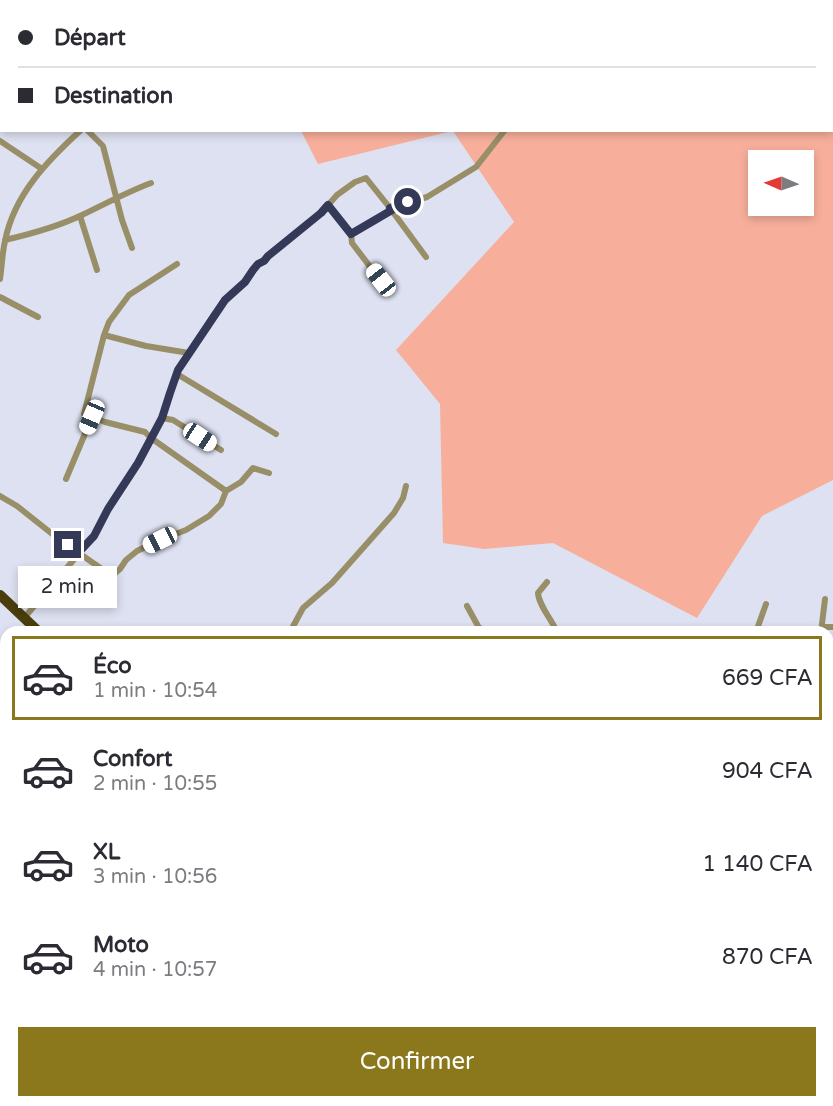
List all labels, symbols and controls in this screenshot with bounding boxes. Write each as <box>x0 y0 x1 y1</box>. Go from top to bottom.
text: Départ <box>54 25 126 51</box>
text: Destination <box>54 83 173 109</box>
north arrow <box>748 150 814 216</box>
map controls <box>748 150 814 216</box>
route start <box>394 188 421 215</box>
car <box>363 260 399 300</box>
car <box>77 397 107 437</box>
car <box>180 420 220 454</box>
car <box>140 524 180 556</box>
route end <box>54 531 81 558</box>
callout: 2 min <box>19 566 118 608</box>
text: 2 min <box>41 575 94 599</box>
icon: car <box>21 651 75 705</box>
text: Éco <box>93 653 132 679</box>
text: 669 CFA <box>722 665 813 691</box>
text: 1 min · 10:54 <box>93 679 217 703</box>
icon: car <box>21 744 75 798</box>
text: Confort <box>93 746 172 772</box>
text: 904 CFA <box>722 758 813 784</box>
text: 2 min · 10:55 <box>93 772 217 796</box>
icon: car <box>21 837 75 891</box>
text: XL <box>93 839 120 865</box>
text: 1 140 CFA <box>702 851 813 877</box>
text: 3 min · 10:56 <box>93 865 217 889</box>
icon: car <box>21 930 75 984</box>
text: Moto <box>93 932 149 958</box>
text: 870 CFA <box>722 944 813 970</box>
text: 4 min · 10:57 <box>93 958 217 982</box>
button: Confirmer <box>18 1027 816 1096</box>

